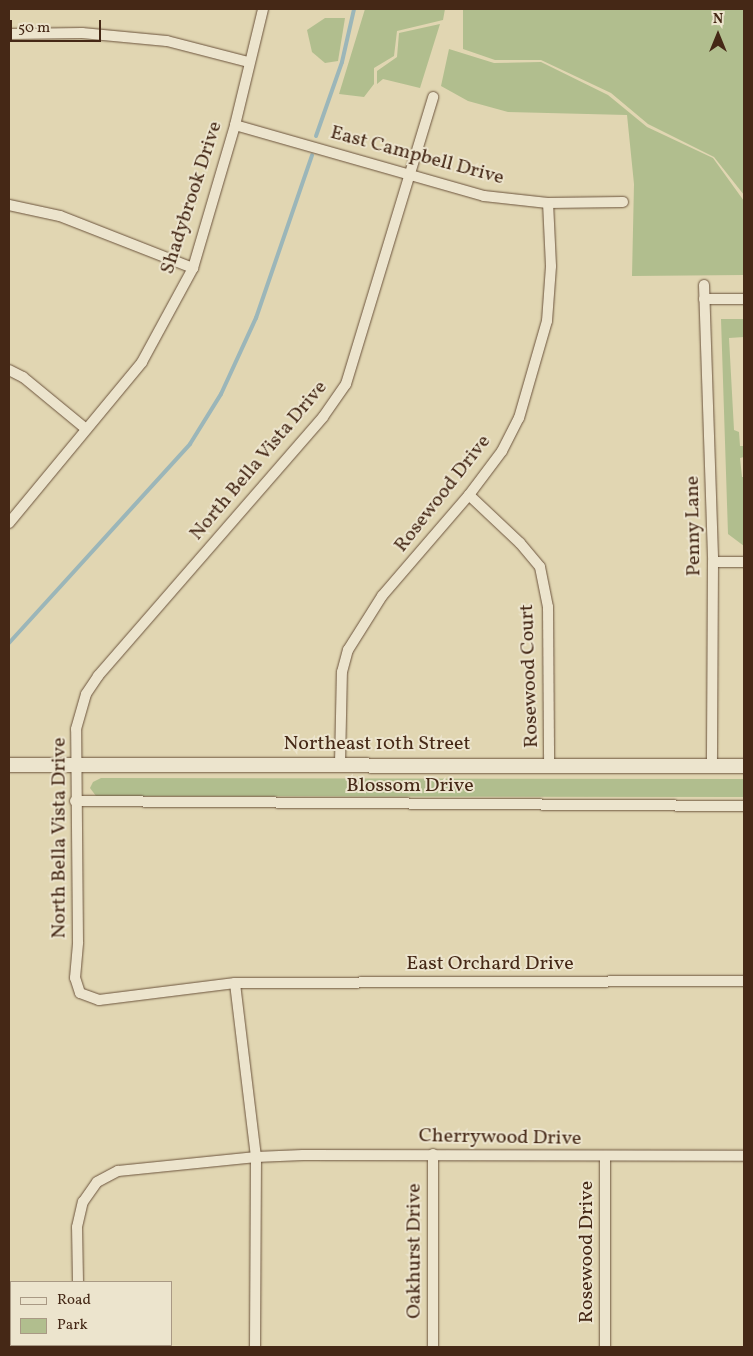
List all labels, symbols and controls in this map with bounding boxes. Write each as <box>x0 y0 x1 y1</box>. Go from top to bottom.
scale bar <box>12 10 104 42</box>
north arrow <box>693 10 743 60</box>
text: N <box>713 10 723 29</box>
text: 50 m <box>18 18 50 39</box>
street label: Shadybrook Drive <box>156 119 228 277</box>
street label: East Campbell Drive <box>328 121 506 191</box>
street label: North Bella Vista Drive <box>185 376 333 546</box>
street label: Rosewood Drive <box>390 430 496 558</box>
street label: Penny Lane <box>681 475 707 577</box>
street label: Rosewood Court <box>515 604 545 748</box>
street label: Northeast 10th Street <box>284 732 470 756</box>
street label: North Bella Vista Drive <box>48 737 72 939</box>
street label: Blossom Drive <box>346 774 474 798</box>
street label: East Orchard Drive <box>406 952 574 976</box>
street label: Cherrywood Drive <box>418 1125 582 1151</box>
street label: Rosewood Drive <box>575 1181 599 1323</box>
street label: Oakhurst Drive <box>403 1183 427 1319</box>
legend <box>10 1281 172 1346</box>
text: Road <box>57 1290 91 1311</box>
text: Park <box>57 1315 88 1336</box>

